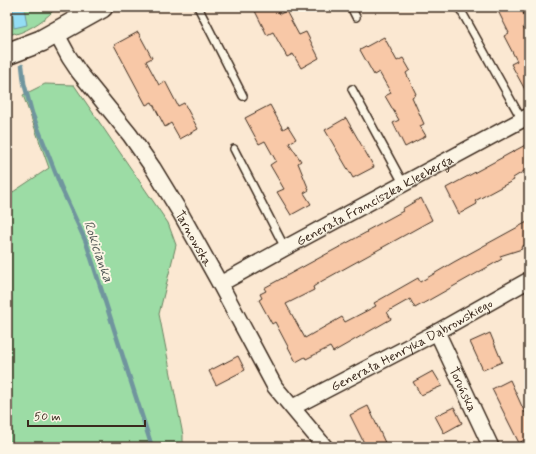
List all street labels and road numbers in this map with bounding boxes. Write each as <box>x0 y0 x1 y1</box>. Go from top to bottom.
street label: Generała Franciszka Kleeberga <box>293 151 457 250</box>
street label: Tarnowska <box>171 208 216 270</box>
street label: Generała Henryka Dąbrowskiego <box>328 295 496 396</box>
street label: Toruńska <box>445 364 480 415</box>

